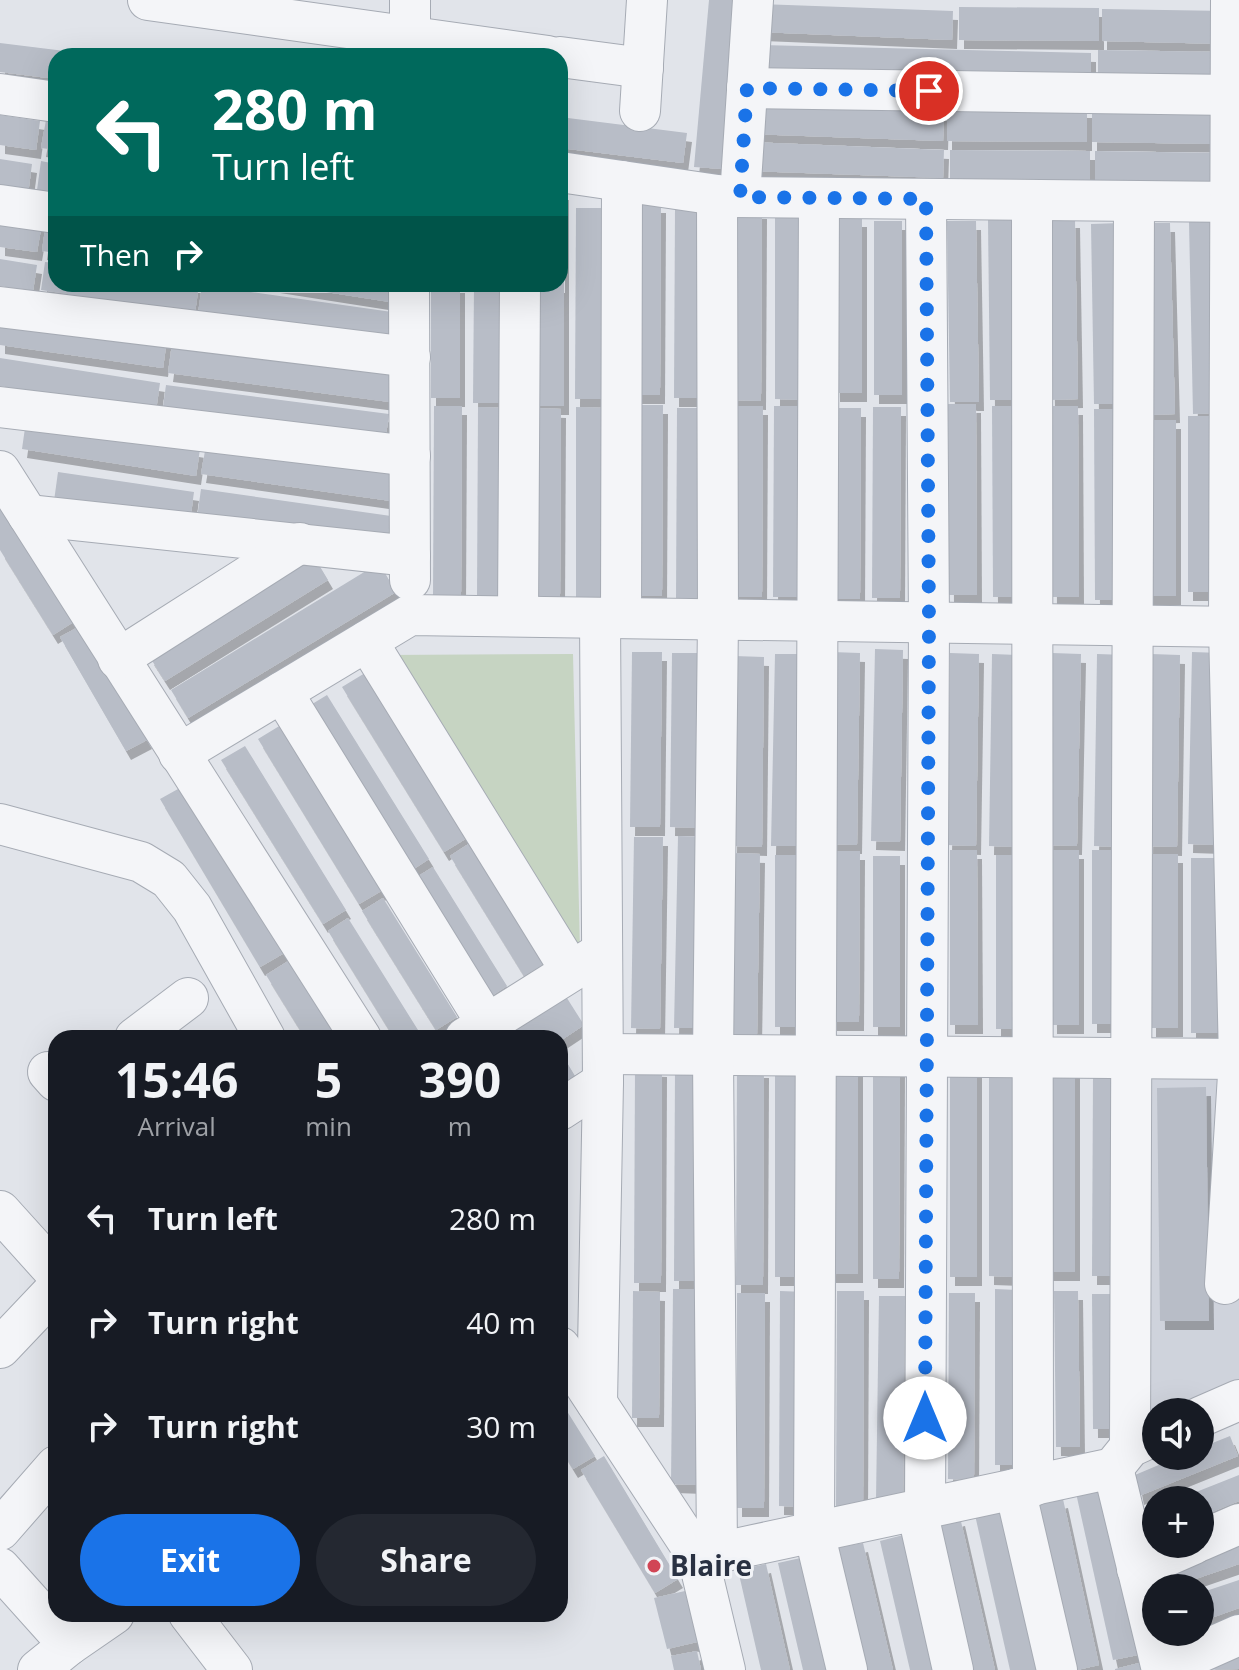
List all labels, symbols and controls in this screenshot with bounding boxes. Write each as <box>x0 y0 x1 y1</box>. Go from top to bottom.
pin <box>895 57 963 125</box>
icon: arrive <box>907 69 951 113</box>
text: 280 m <box>212 70 378 146</box>
icon: left <box>80 80 184 184</box>
text: Turn left <box>212 142 354 191</box>
icon: right <box>166 232 210 276</box>
text: Then <box>80 234 150 275</box>
text: 15:46 <box>115 1047 238 1112</box>
text: 5 <box>315 1047 342 1112</box>
text: 390 <box>419 1047 501 1112</box>
text: Arrival <box>137 1108 216 1144</box>
text: min <box>305 1108 352 1144</box>
text: m <box>448 1108 472 1144</box>
icon: left <box>80 1196 124 1240</box>
text: Turn left <box>148 1198 278 1239</box>
text: 280 m <box>449 1198 536 1239</box>
icon: right <box>80 1300 124 1344</box>
text: Turn right <box>148 1302 299 1343</box>
text: 40 m <box>466 1302 536 1343</box>
position arrow <box>883 1376 967 1460</box>
map controls <box>1142 1398 1214 1646</box>
button: sound <box>1142 1398 1214 1470</box>
icon: right <box>80 1404 124 1448</box>
text: Turn right <box>148 1406 299 1447</box>
text: 30 m <box>466 1406 536 1447</box>
button: + <box>1142 1486 1214 1558</box>
button: Exit <box>80 1514 300 1606</box>
button: Share <box>316 1514 536 1606</box>
place label: Blaire <box>670 1546 752 1584</box>
marker: Blaire <box>645 1557 663 1575</box>
button: − <box>1142 1574 1214 1646</box>

